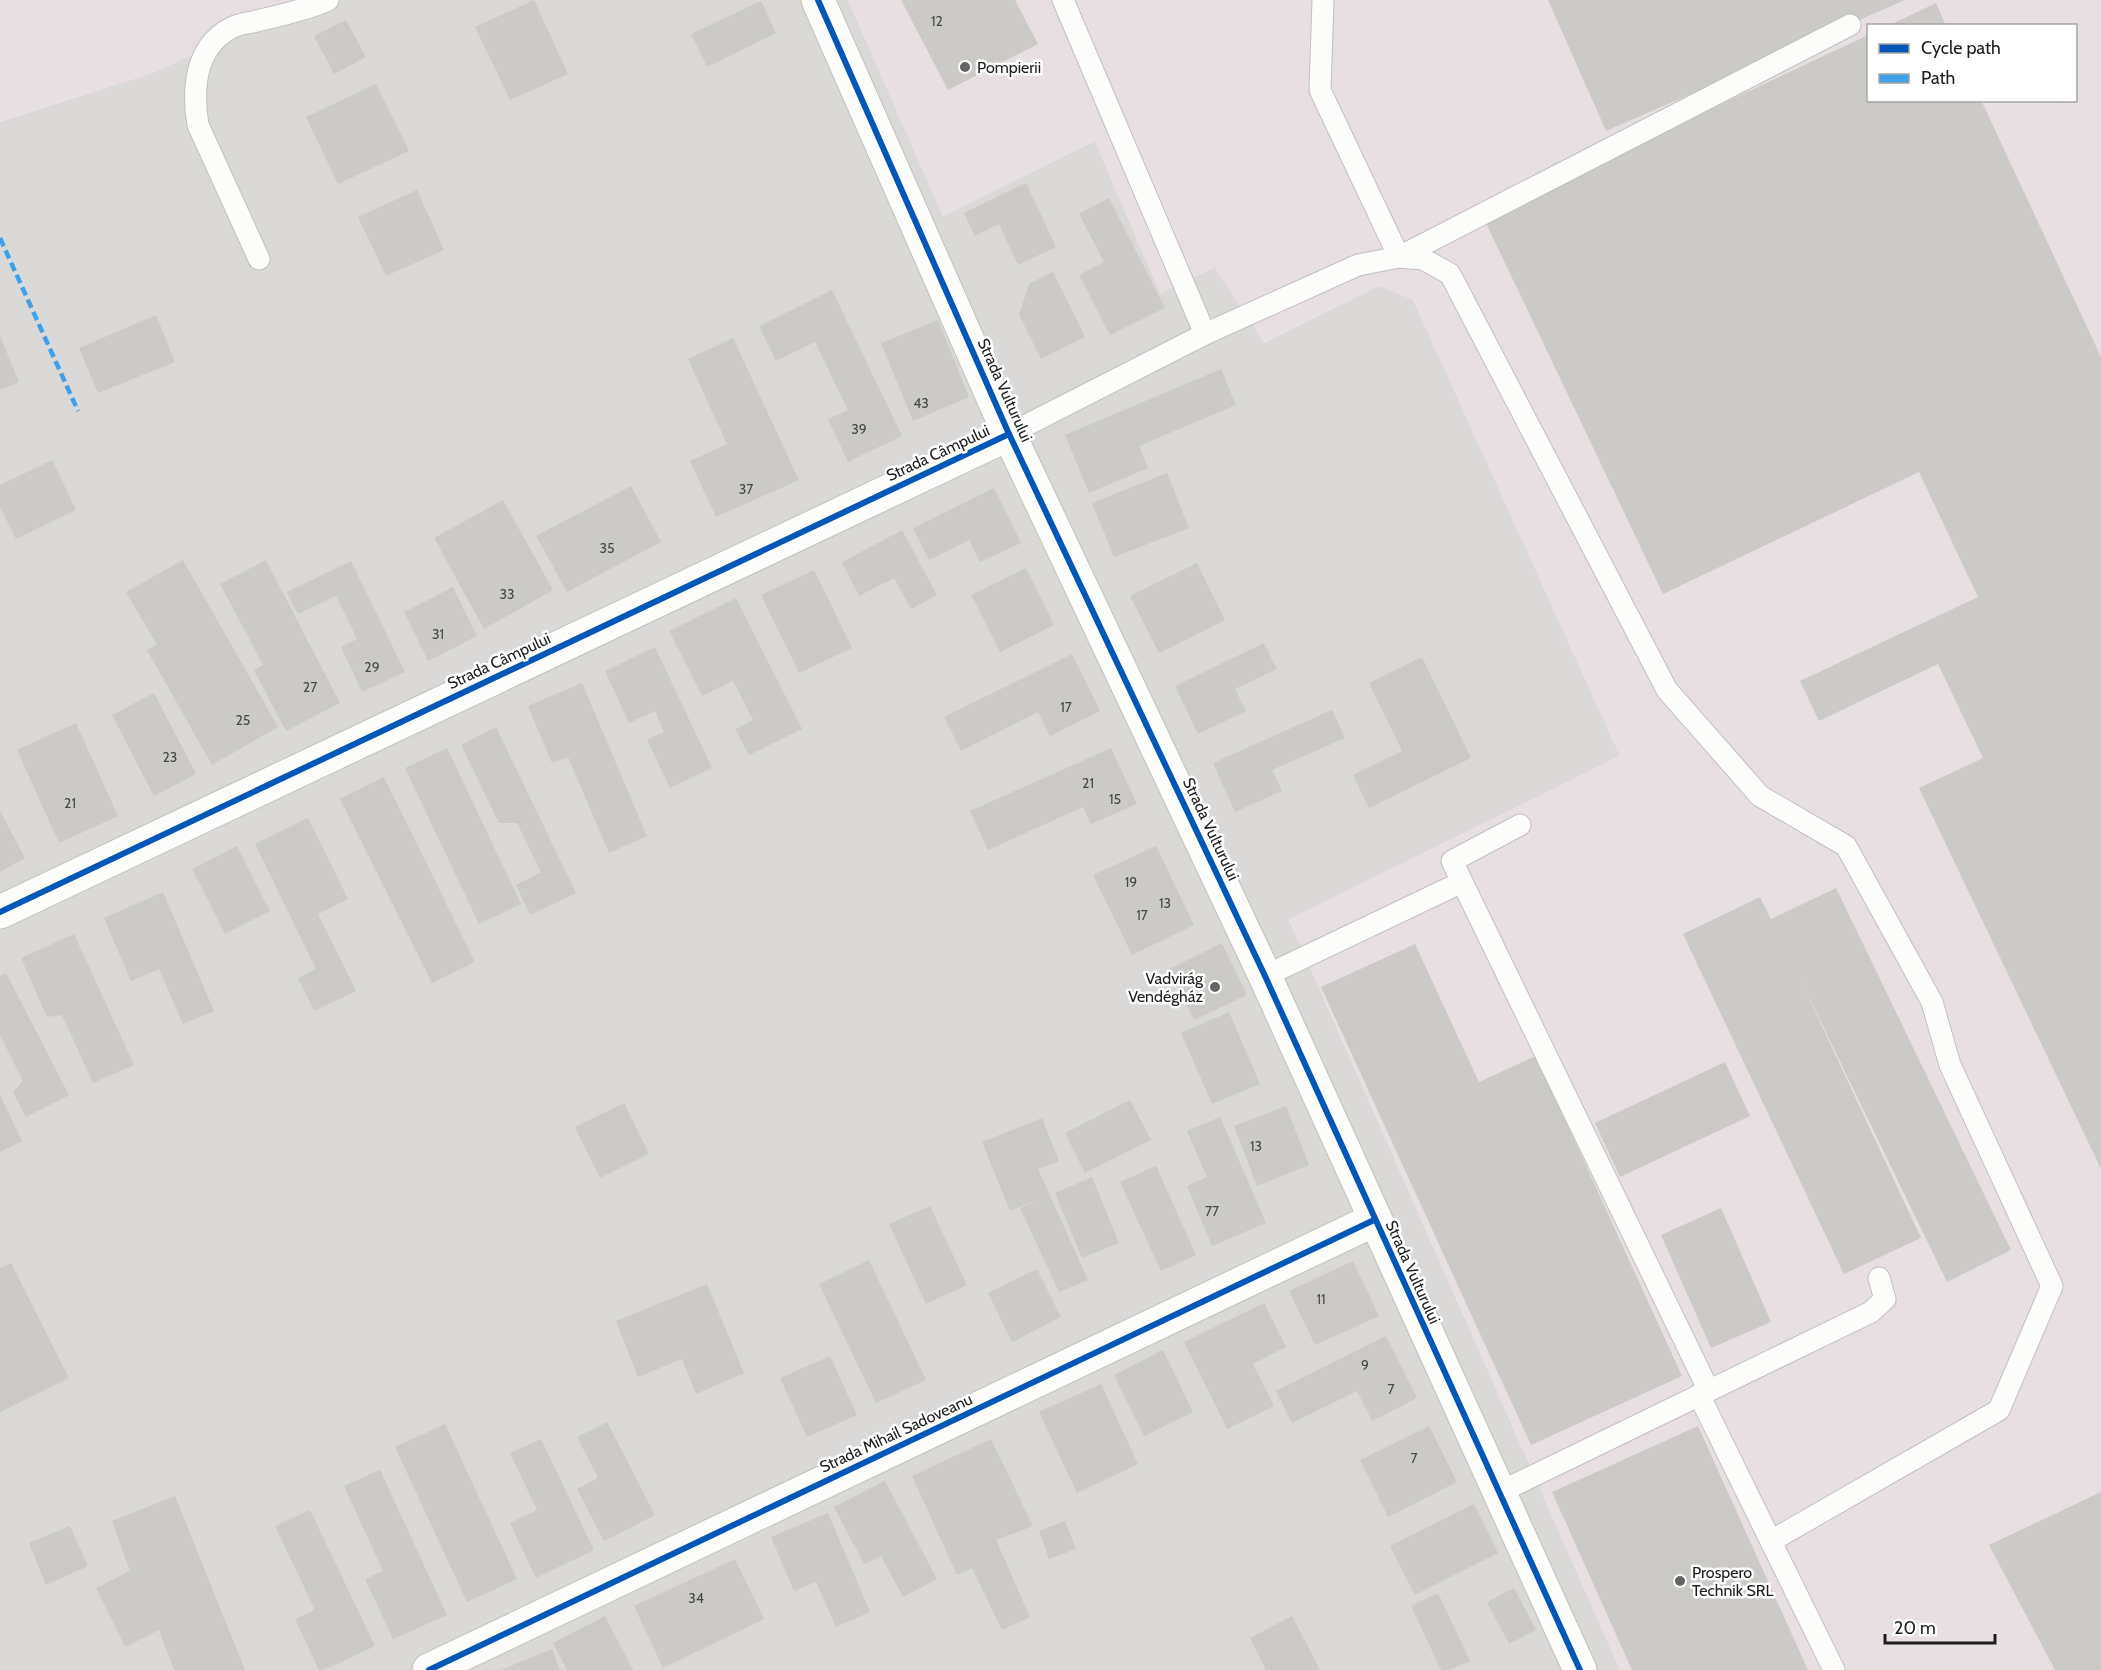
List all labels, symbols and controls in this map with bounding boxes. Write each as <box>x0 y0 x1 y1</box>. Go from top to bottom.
house number: 12 <box>931 12 943 30</box>
legend <box>1867 24 2077 102</box>
text: Cycle path <box>1921 37 2001 59</box>
place label: Pompierii <box>977 58 1041 77</box>
marker: Pompierii <box>958 60 972 74</box>
text: Path <box>1921 67 1955 89</box>
street label: Strada Vulturului <box>974 335 1036 445</box>
house number: 43 <box>913 394 929 412</box>
house number: 39 <box>851 420 867 438</box>
street label: Strada Câmpului <box>883 421 993 485</box>
house number: 37 <box>739 480 753 498</box>
house number: 35 <box>599 539 615 557</box>
house number: 33 <box>499 585 515 603</box>
house number: 31 <box>432 625 444 643</box>
street label: Strada Câmpului <box>444 629 554 693</box>
house number: 29 <box>364 658 380 676</box>
house number: 27 <box>303 678 317 696</box>
house number: 17 <box>1060 698 1072 716</box>
house number: 25 <box>236 711 250 729</box>
house number: 23 <box>163 748 177 766</box>
house number: 21 <box>1082 774 1094 792</box>
street label: Strada Vulturului <box>1179 775 1243 883</box>
house number: 15 <box>1109 790 1121 808</box>
house number: 21 <box>64 794 76 812</box>
house number: 19 <box>1125 873 1137 891</box>
house number: 13 <box>1159 894 1171 912</box>
house number: 17 <box>1136 906 1148 924</box>
place label: Vadvirág Vendégház <box>1128 969 1204 1006</box>
marker: Vadvirág Vendégház <box>1208 980 1222 994</box>
house number: 13 <box>1250 1137 1262 1155</box>
house number: 77 <box>1205 1202 1219 1220</box>
street label: Strada Vulturului <box>1382 1217 1444 1327</box>
house number: 11 <box>1316 1290 1326 1308</box>
house number: 9 <box>1361 1356 1369 1374</box>
house number: 7 <box>1387 1380 1395 1398</box>
street label: Strada Mihail Sadoveanu <box>817 1389 975 1477</box>
house number: 7 <box>1410 1449 1418 1467</box>
place label: Prospero Technik SRL <box>1692 1563 1774 1600</box>
marker: Prospero Technik SRL <box>1673 1574 1687 1588</box>
house number: 34 <box>688 1589 704 1607</box>
scale bar <box>1885 1607 1994 1645</box>
text: 20 m <box>1894 1617 1936 1639</box>

